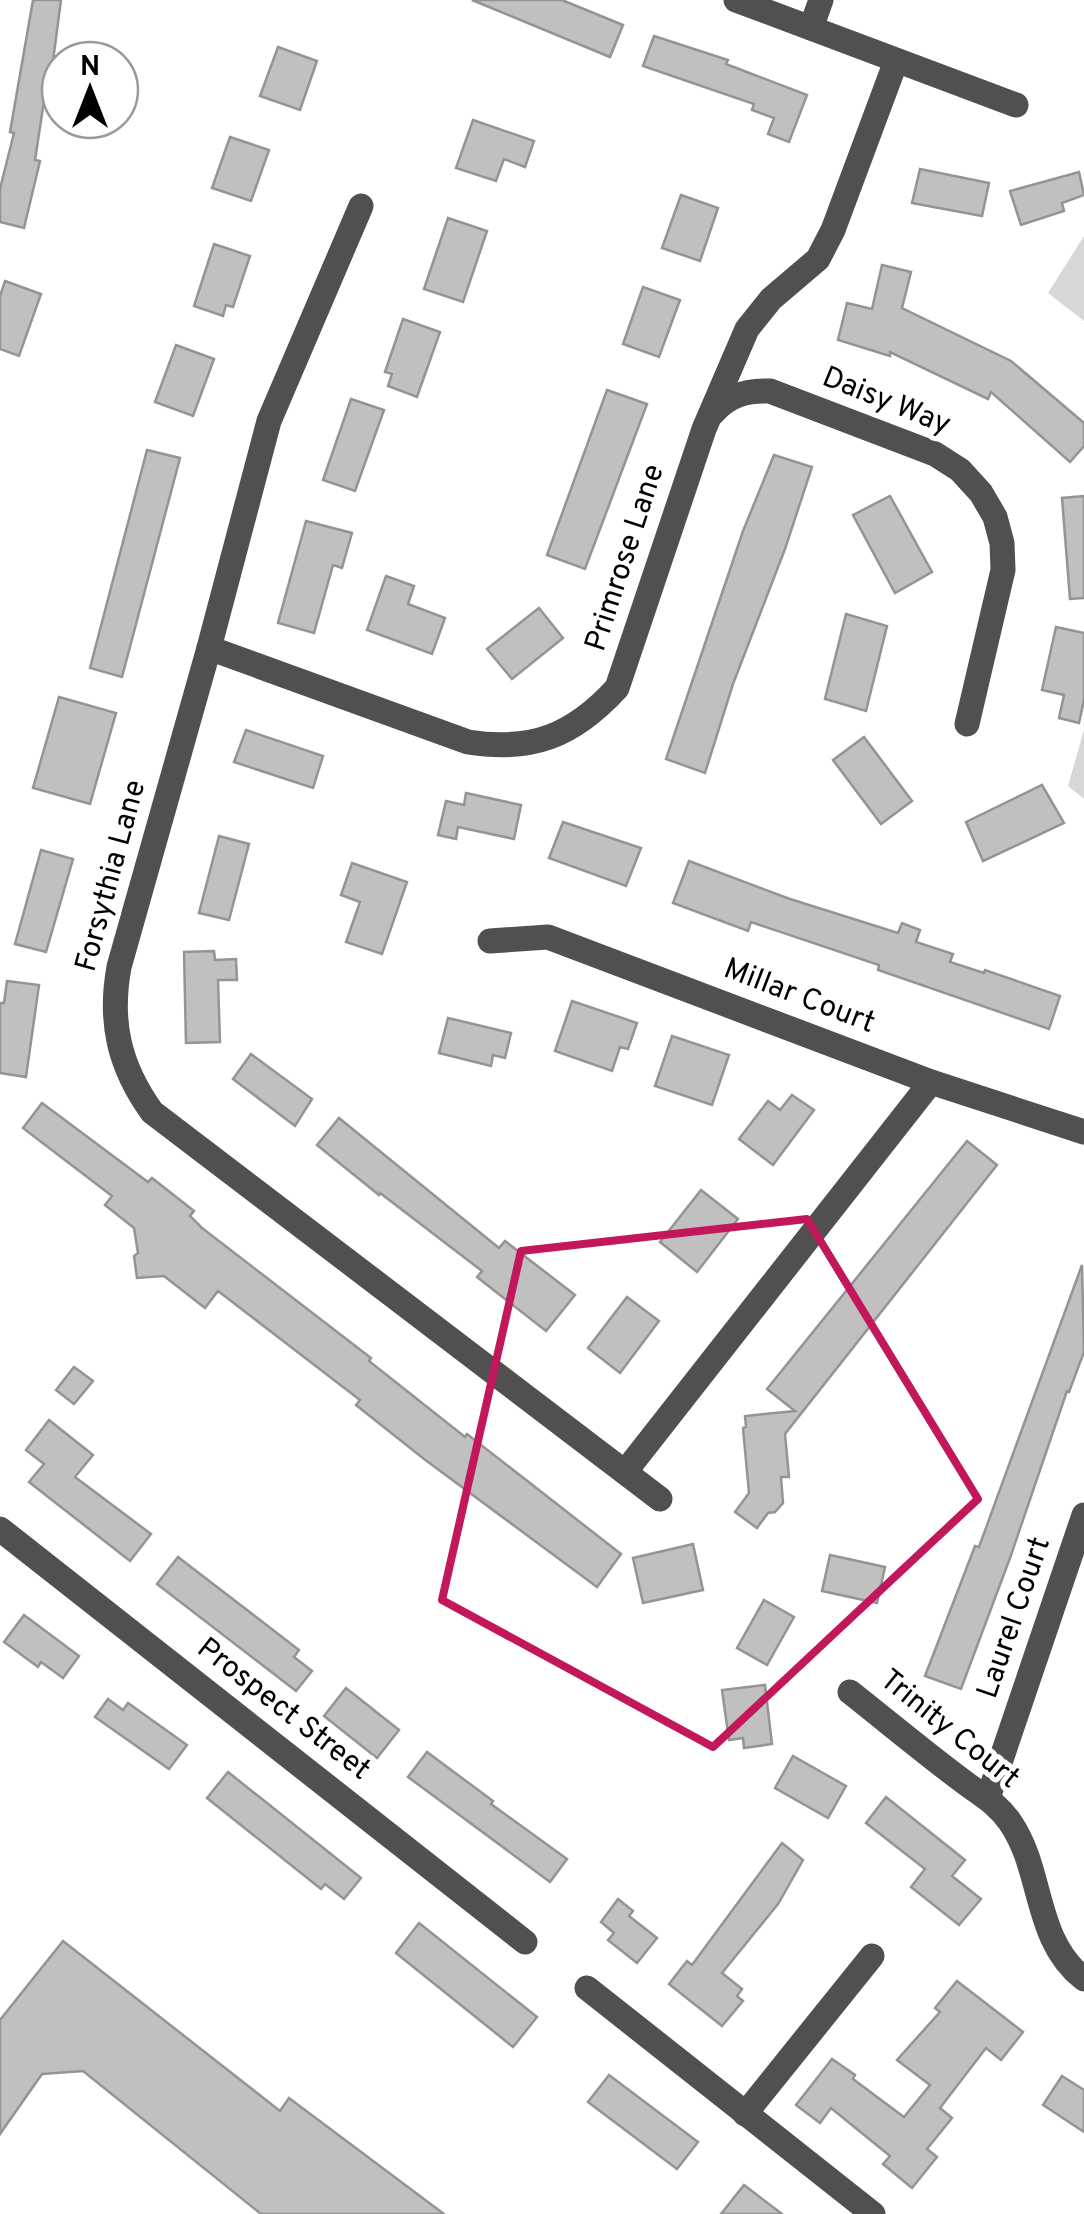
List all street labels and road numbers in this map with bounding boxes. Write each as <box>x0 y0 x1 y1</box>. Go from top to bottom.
street label: Daisy Way <box>816 360 956 444</box>
street label: Primrose Lane <box>578 460 674 656</box>
street label: Forsythia Lane <box>69 776 155 976</box>
street label: Millar Court <box>718 951 880 1043</box>
street label: Laurel Court <box>970 1532 1060 1704</box>
street label: Prospect Street <box>189 1631 377 1789</box>
street label: Trinity Court <box>872 1662 1026 1798</box>

